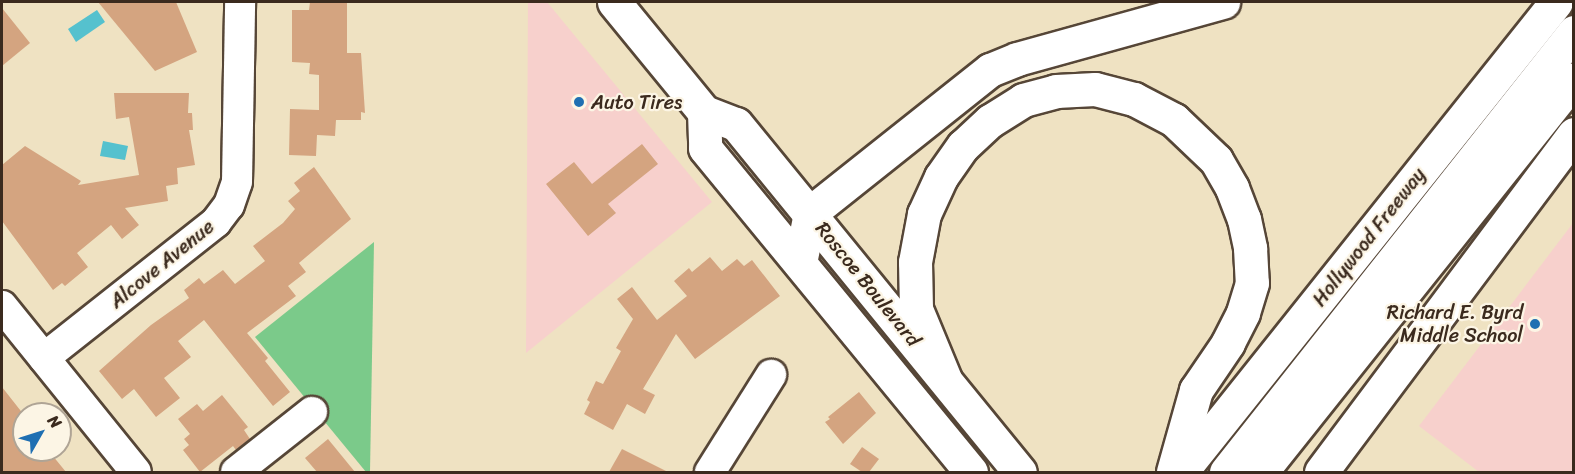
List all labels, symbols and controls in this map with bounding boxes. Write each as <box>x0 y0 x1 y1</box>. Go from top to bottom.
place label: Auto Tires <box>591 90 683 114</box>
marker: Auto Tires <box>572 95 586 109</box>
street label: Hollywood Freeway <box>1307 163 1431 311</box>
street label: Alcove Avenue <box>105 215 219 313</box>
street label: Roscoe Boulevard <box>810 217 926 351</box>
place label: Richard E. Byrd Middle School <box>1387 300 1523 347</box>
marker: Richard E. Byrd Middle School <box>1528 317 1542 331</box>
north arrow <box>12 402 72 462</box>
text: N <box>40 408 70 435</box>

